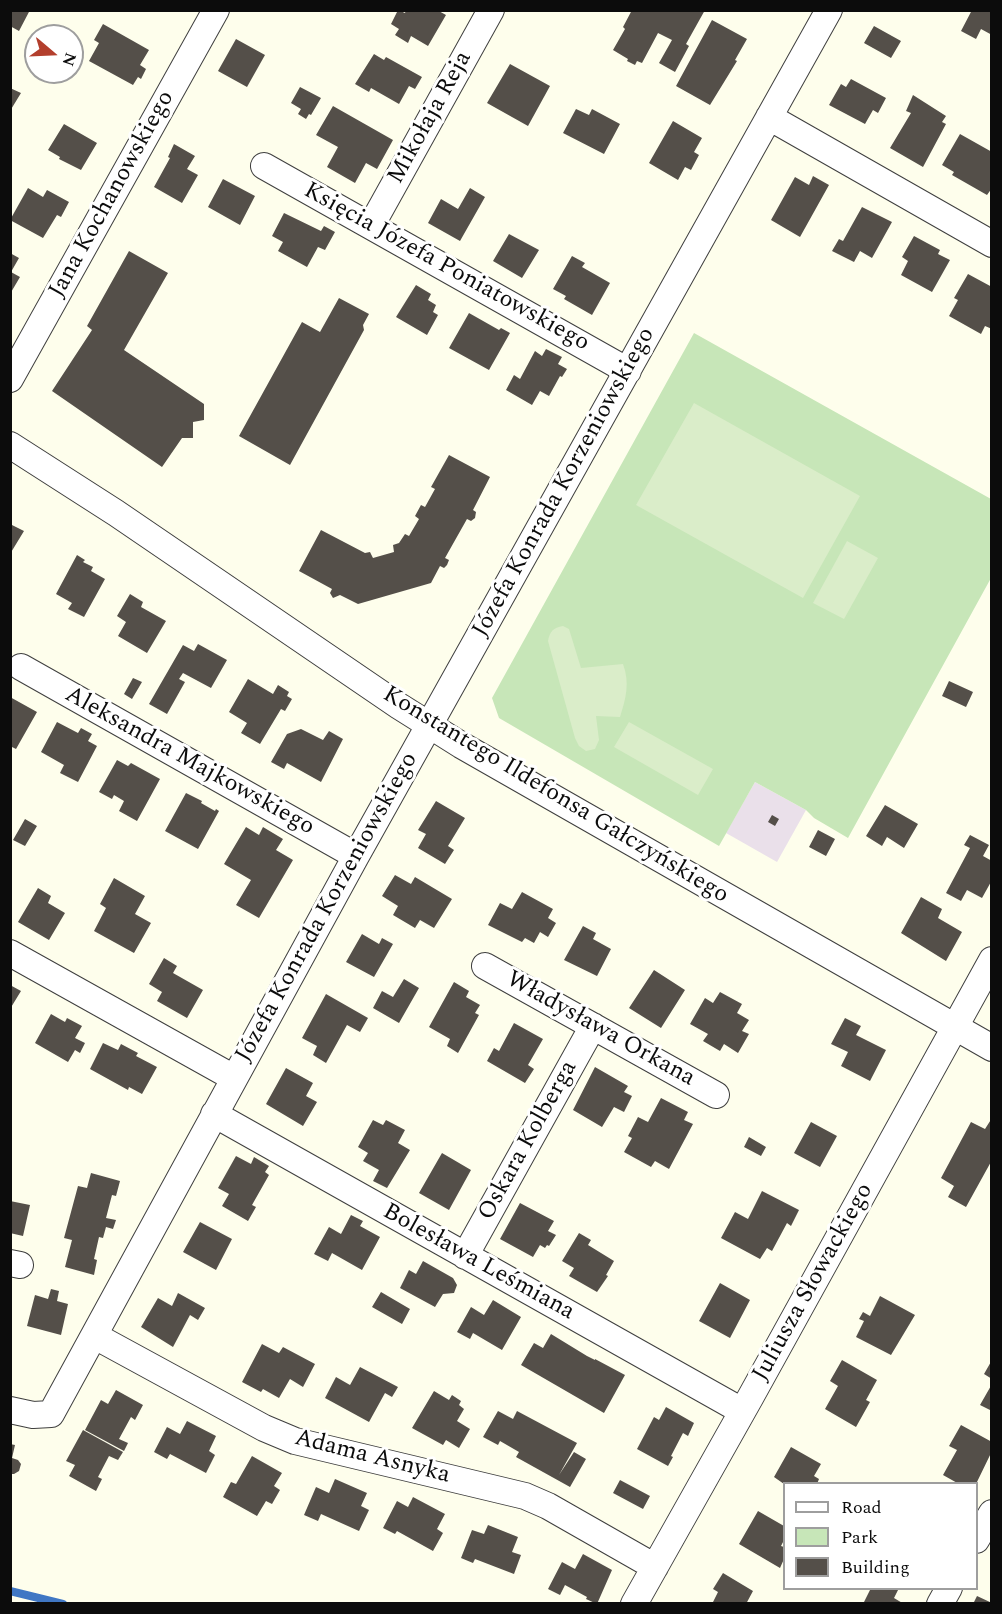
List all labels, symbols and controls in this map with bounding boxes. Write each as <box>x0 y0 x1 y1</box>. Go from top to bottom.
north arrow <box>24 24 84 84</box>
street label: Mikołaja Reja <box>383 47 479 189</box>
text: N <box>56 49 83 69</box>
street label: Jana Kochanowskiego <box>44 87 182 303</box>
street label: Księcia Józefa Poniatowskiego <box>298 177 594 359</box>
street label: Józefa Konrada Korzeniowskiego <box>468 323 662 643</box>
street label: Aleksandra Majkowskiego <box>59 681 319 843</box>
street label: Konstantego Ildefonsa Gałczyńskiego <box>377 681 733 911</box>
street label: Józefa Konrada Korzeniowskiego <box>231 748 425 1068</box>
street label: Władysława Orkana <box>501 966 699 1094</box>
street label: Oskara Kolberga <box>473 1056 585 1226</box>
street label: Juliusza Słowackiego <box>748 1179 880 1387</box>
street label: Bolesława Leśmiana <box>377 1198 579 1328</box>
street label: Adama Asnyka <box>291 1425 453 1491</box>
legend <box>783 1482 978 1590</box>
text: Road <box>841 1494 882 1521</box>
text: Park <box>841 1524 878 1551</box>
text: Building <box>841 1554 910 1581</box>

